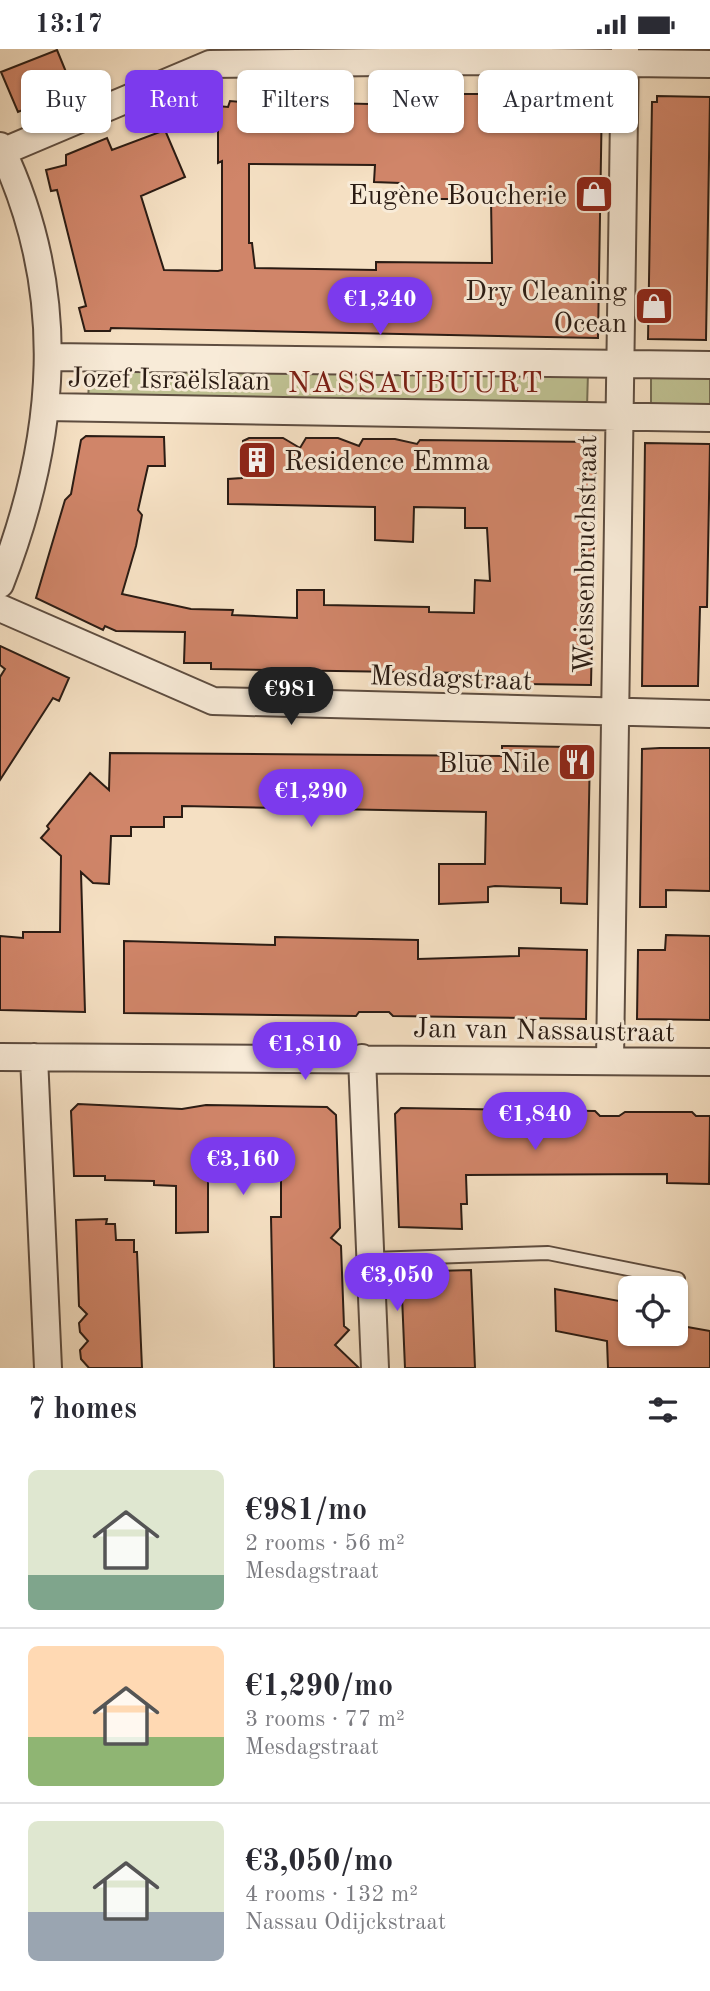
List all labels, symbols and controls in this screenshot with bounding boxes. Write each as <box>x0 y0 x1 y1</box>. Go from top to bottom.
text: 13:17 <box>35 12 103 38</box>
chip: Buy <box>21 70 111 133</box>
chip: Rent <box>125 70 223 133</box>
chip: Filters <box>237 70 354 133</box>
chip: New <box>368 70 464 133</box>
chip: Apartment <box>478 70 638 133</box>
shop icon: Eugène Boucherie <box>573 173 615 215</box>
place label: Eugène Boucherie <box>348 183 567 211</box>
pin: €1,240 <box>323 278 437 337</box>
place label: Dry Cleaning Ocean <box>465 279 627 339</box>
shop icon: Dry Cleaning Ocean <box>633 285 675 327</box>
text: €1,240 <box>343 288 417 311</box>
street label: Jozef Israëlslaan <box>67 365 271 397</box>
district label: NASSAUBUURT <box>287 369 545 399</box>
street label: Weissenbruchstraat <box>571 434 603 674</box>
building icon: Residence Emma <box>236 439 278 481</box>
place label: Residence Emma <box>284 449 490 477</box>
street label: Mesdagstraat <box>369 663 533 697</box>
pin: €981 <box>250 667 332 727</box>
text: €981 <box>264 678 318 701</box>
restaurant icon: Blue Nile <box>556 741 598 783</box>
place label: Blue Nile <box>438 751 550 779</box>
pin: €1,290 <box>254 769 368 829</box>
text: €1,290 <box>274 780 348 803</box>
street label: Jan van Nassaustraat <box>413 1016 675 1048</box>
pin: €1,810 <box>248 1023 362 1082</box>
text: €1,810 <box>268 1033 342 1056</box>
pin: €1,840 <box>478 1093 592 1152</box>
text: €1,840 <box>498 1103 572 1126</box>
pin: €3,160 <box>186 1137 300 1197</box>
text: €3,160 <box>206 1148 280 1171</box>
pin: €3,050 <box>340 1253 454 1313</box>
text: €3,050 <box>360 1264 434 1287</box>
map controls <box>618 1276 688 1346</box>
button: locate <box>618 1276 688 1346</box>
icon: filters <box>644 1391 682 1429</box>
text: 7 homes <box>28 1395 137 1425</box>
text: €981/mo <box>245 1496 367 1526</box>
icon: home <box>84 1498 168 1582</box>
text: 2 rooms · 56 m² <box>245 1532 405 1555</box>
text: Mesdagstraat <box>245 1560 379 1583</box>
text: €1,290/mo <box>245 1672 393 1702</box>
icon: home <box>84 1674 168 1758</box>
text: 3 rooms · 77 m² <box>245 1708 405 1731</box>
text: Mesdagstraat <box>245 1736 379 1759</box>
text: €3,050/mo <box>245 1847 393 1877</box>
icon: home <box>84 1849 168 1933</box>
text: 4 rooms · 132 m² <box>245 1883 418 1906</box>
text: Nassau Odijckstraat <box>245 1911 446 1934</box>

